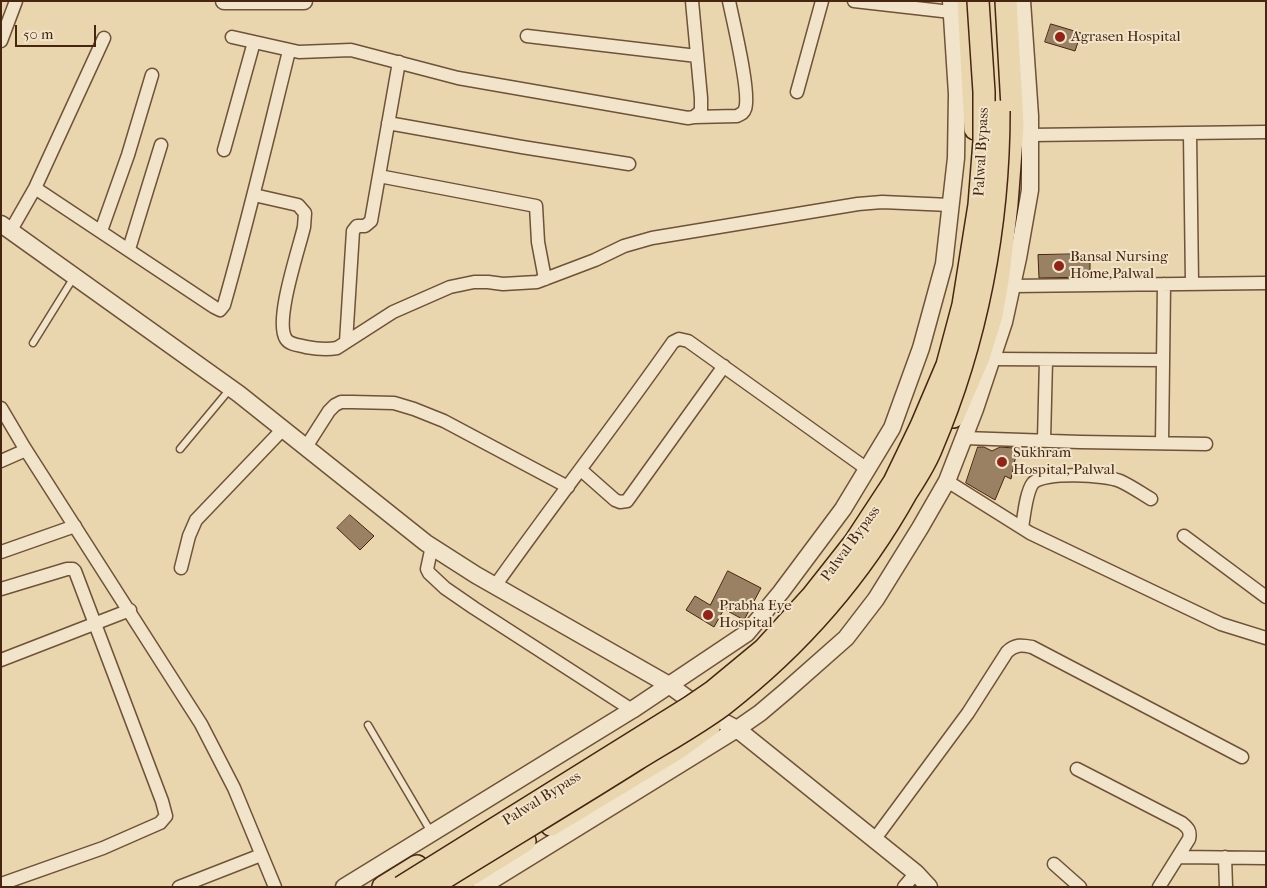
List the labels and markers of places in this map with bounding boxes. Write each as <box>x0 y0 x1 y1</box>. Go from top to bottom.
place label: Agrasen Hospital <box>1071 28 1181 46</box>
marker: Agrasen Hospital <box>1053 30 1067 44</box>
place label: Bansal Nursing Home,Palwal <box>1070 248 1168 283</box>
marker: Bansal Nursing Home,Palwal <box>1052 259 1066 273</box>
place label: Sukhram Hospital, Palwal <box>1013 444 1115 479</box>
marker: Sukhram Hospital, Palwal <box>995 455 1009 469</box>
place label: Prabha Eye Hospital <box>719 597 792 632</box>
marker: Prabha Eye Hospital <box>701 608 715 622</box>

